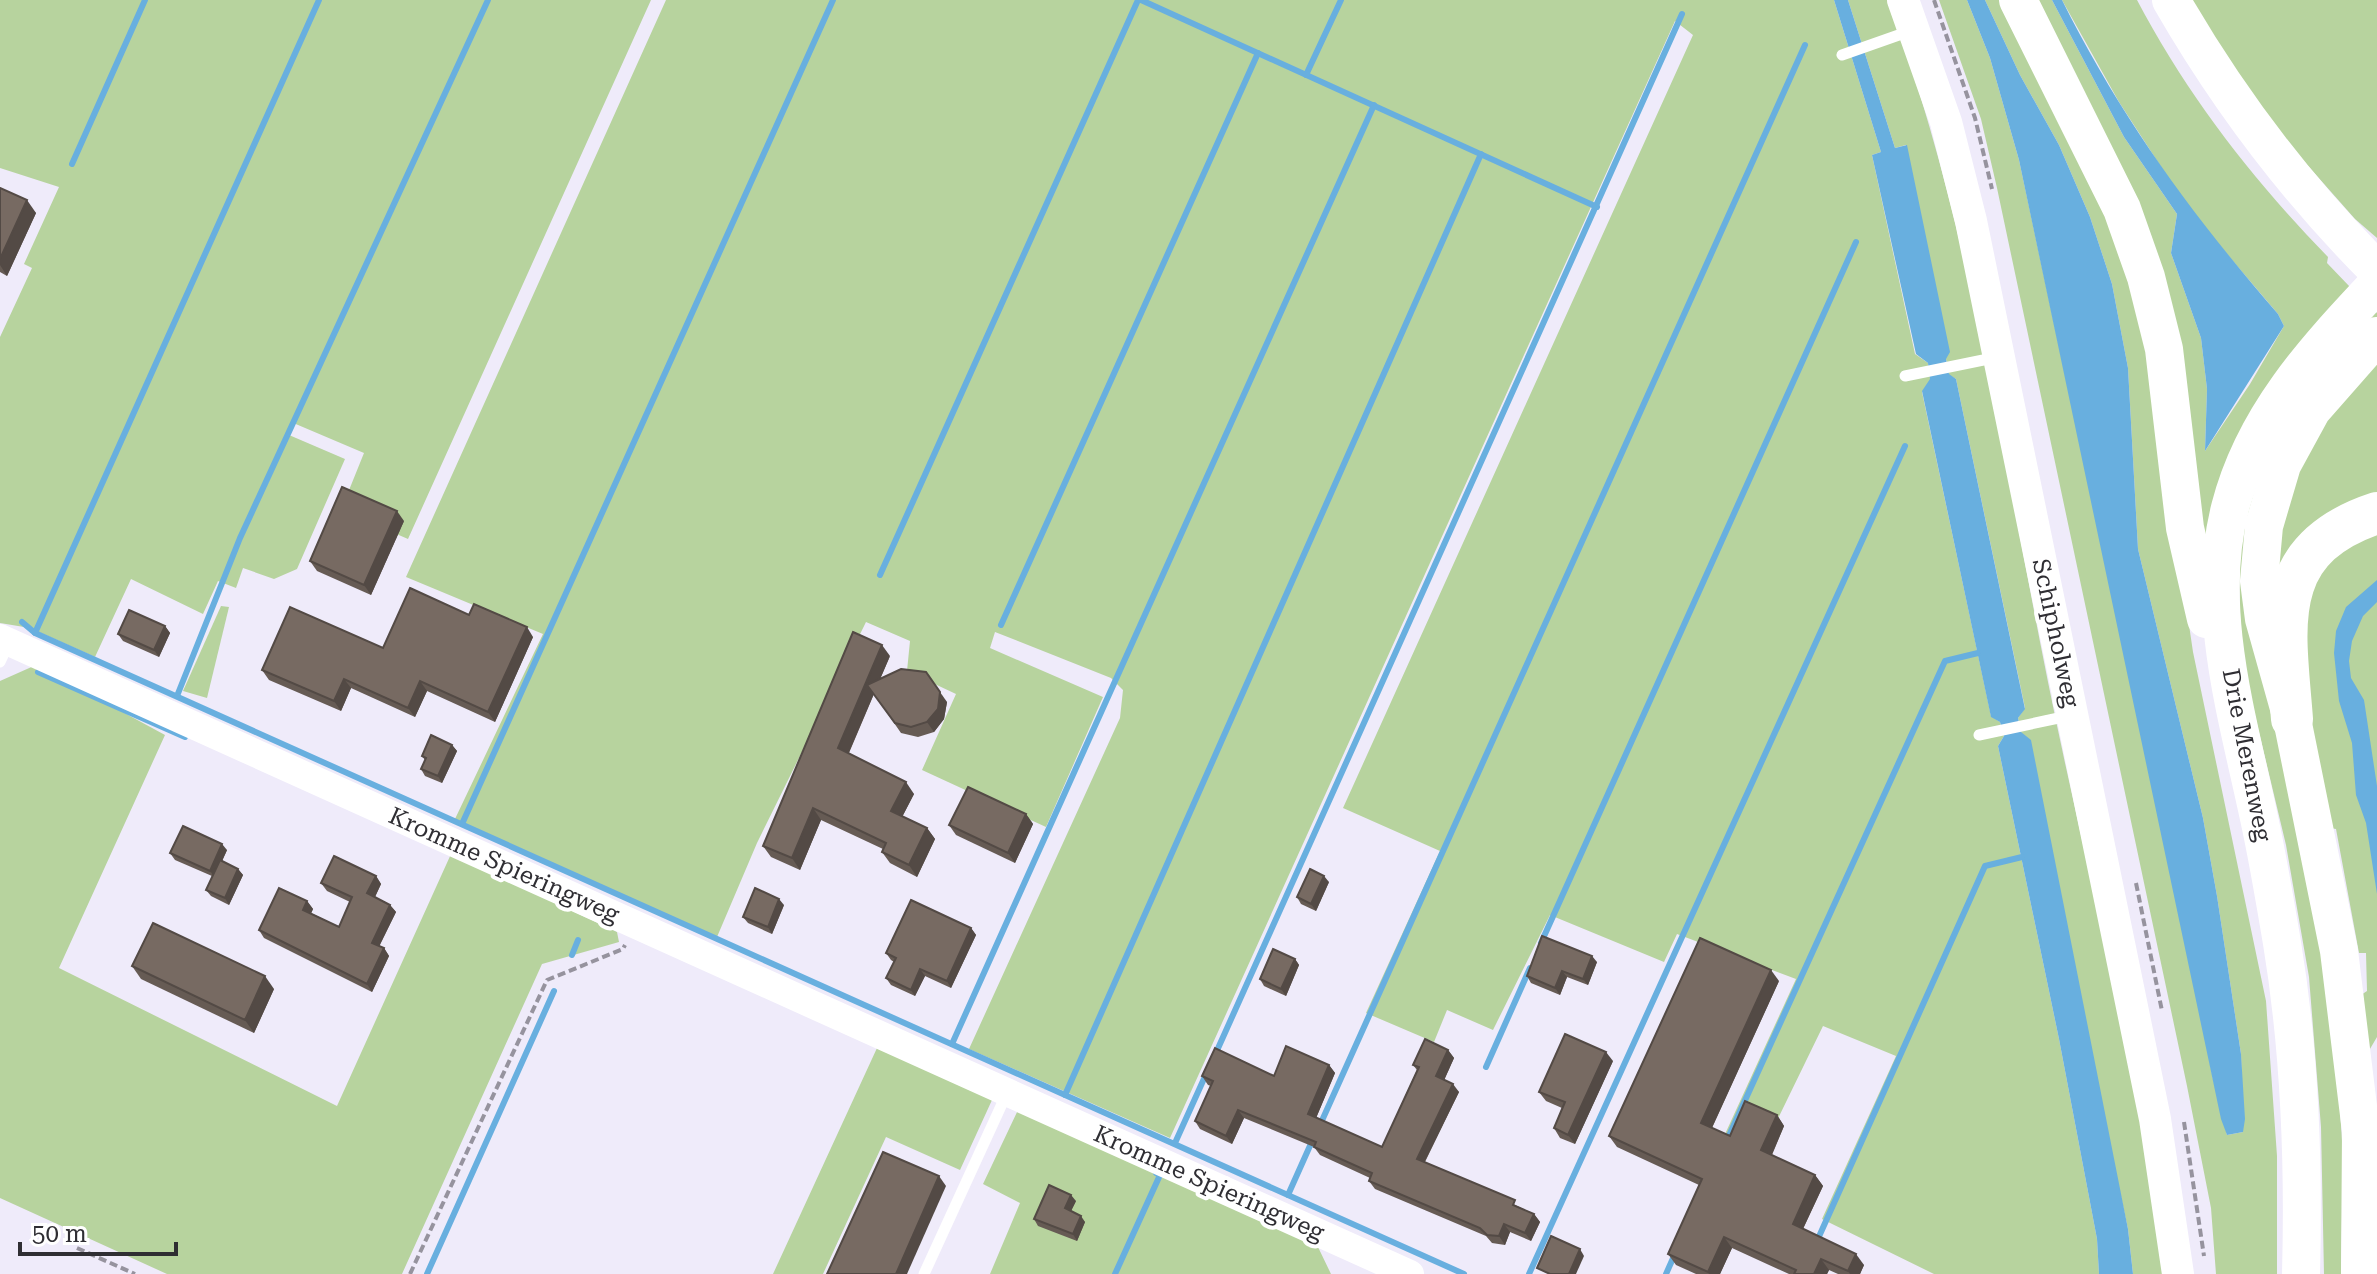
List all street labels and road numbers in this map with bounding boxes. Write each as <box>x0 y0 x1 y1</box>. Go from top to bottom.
street label: Schipholweg <box>2027 556 2085 710</box>
street label: Drie Merenweg <box>2217 666 2278 844</box>
street label: Kromme Spieringweg <box>384 802 624 929</box>
street label: Kromme Spieringweg <box>1089 1120 1329 1247</box>

